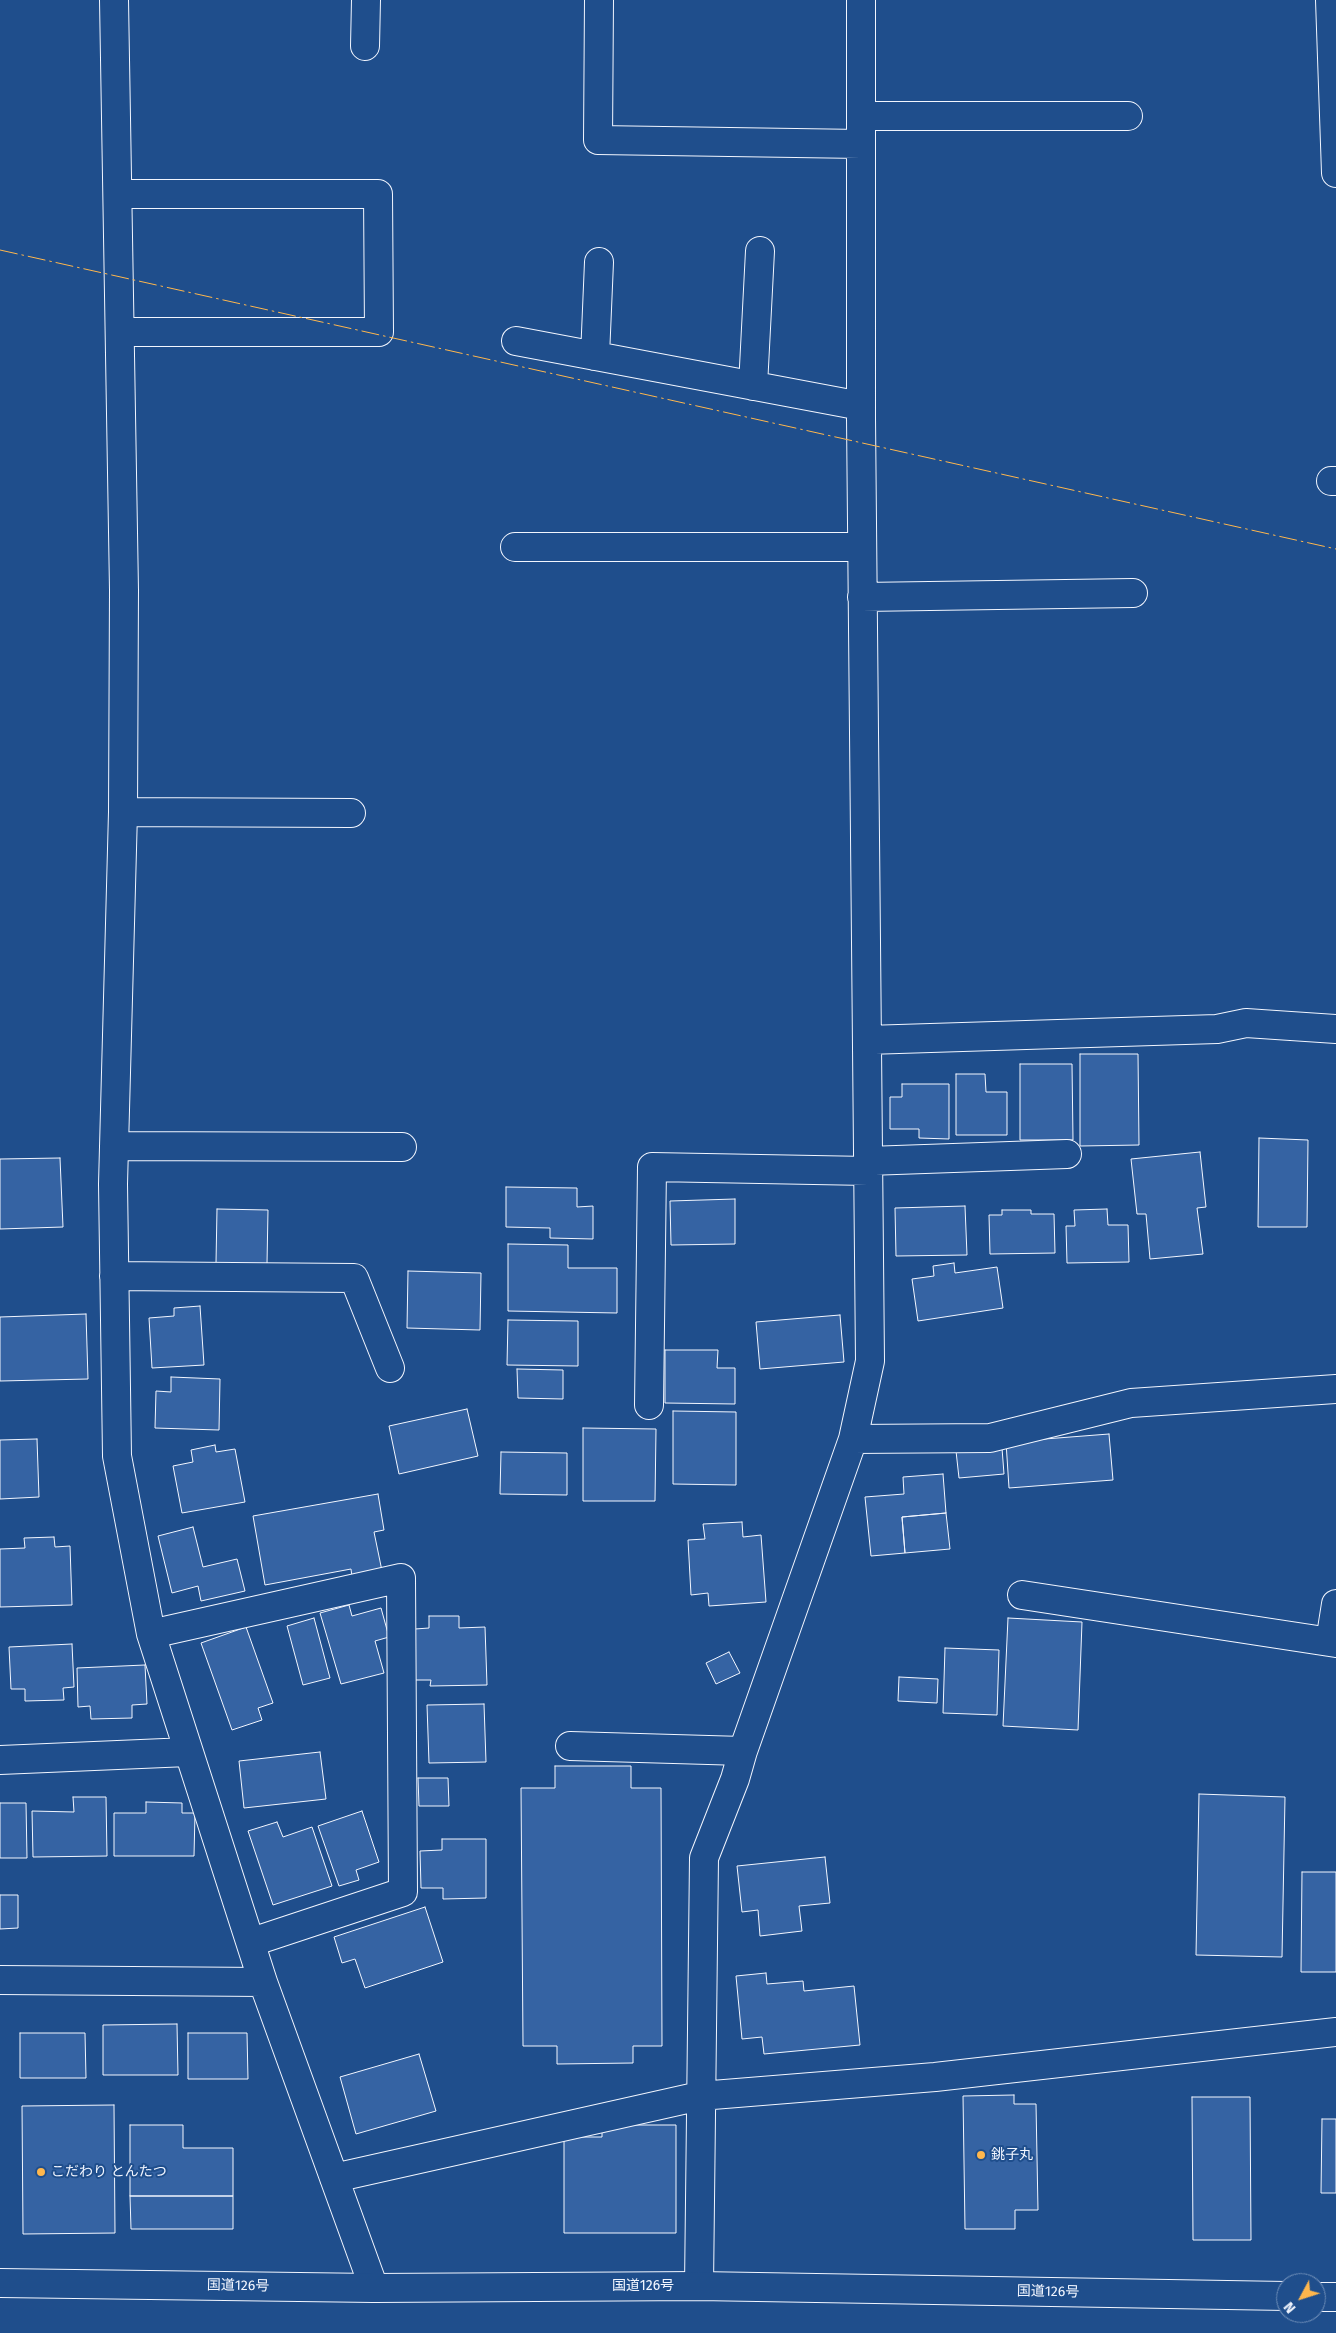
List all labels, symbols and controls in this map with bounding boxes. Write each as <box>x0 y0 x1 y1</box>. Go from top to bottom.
place label: 銚子丸 <box>991 2147 1033 2163</box>
marker: 銚子丸 <box>975 2149 987 2161</box>
place label: こだわり とんたつ <box>51 2164 167 2180</box>
marker: こだわり とんたつ <box>35 2166 47 2178</box>
north arrow <box>1276 2273 1326 2323</box>
street label: 国道126号 <box>207 2277 269 2295</box>
street label: 国道126号 <box>612 2278 674 2294</box>
street label: 国道126号 <box>1017 2283 1079 2301</box>
text: N <box>1280 2298 1299 2316</box>

